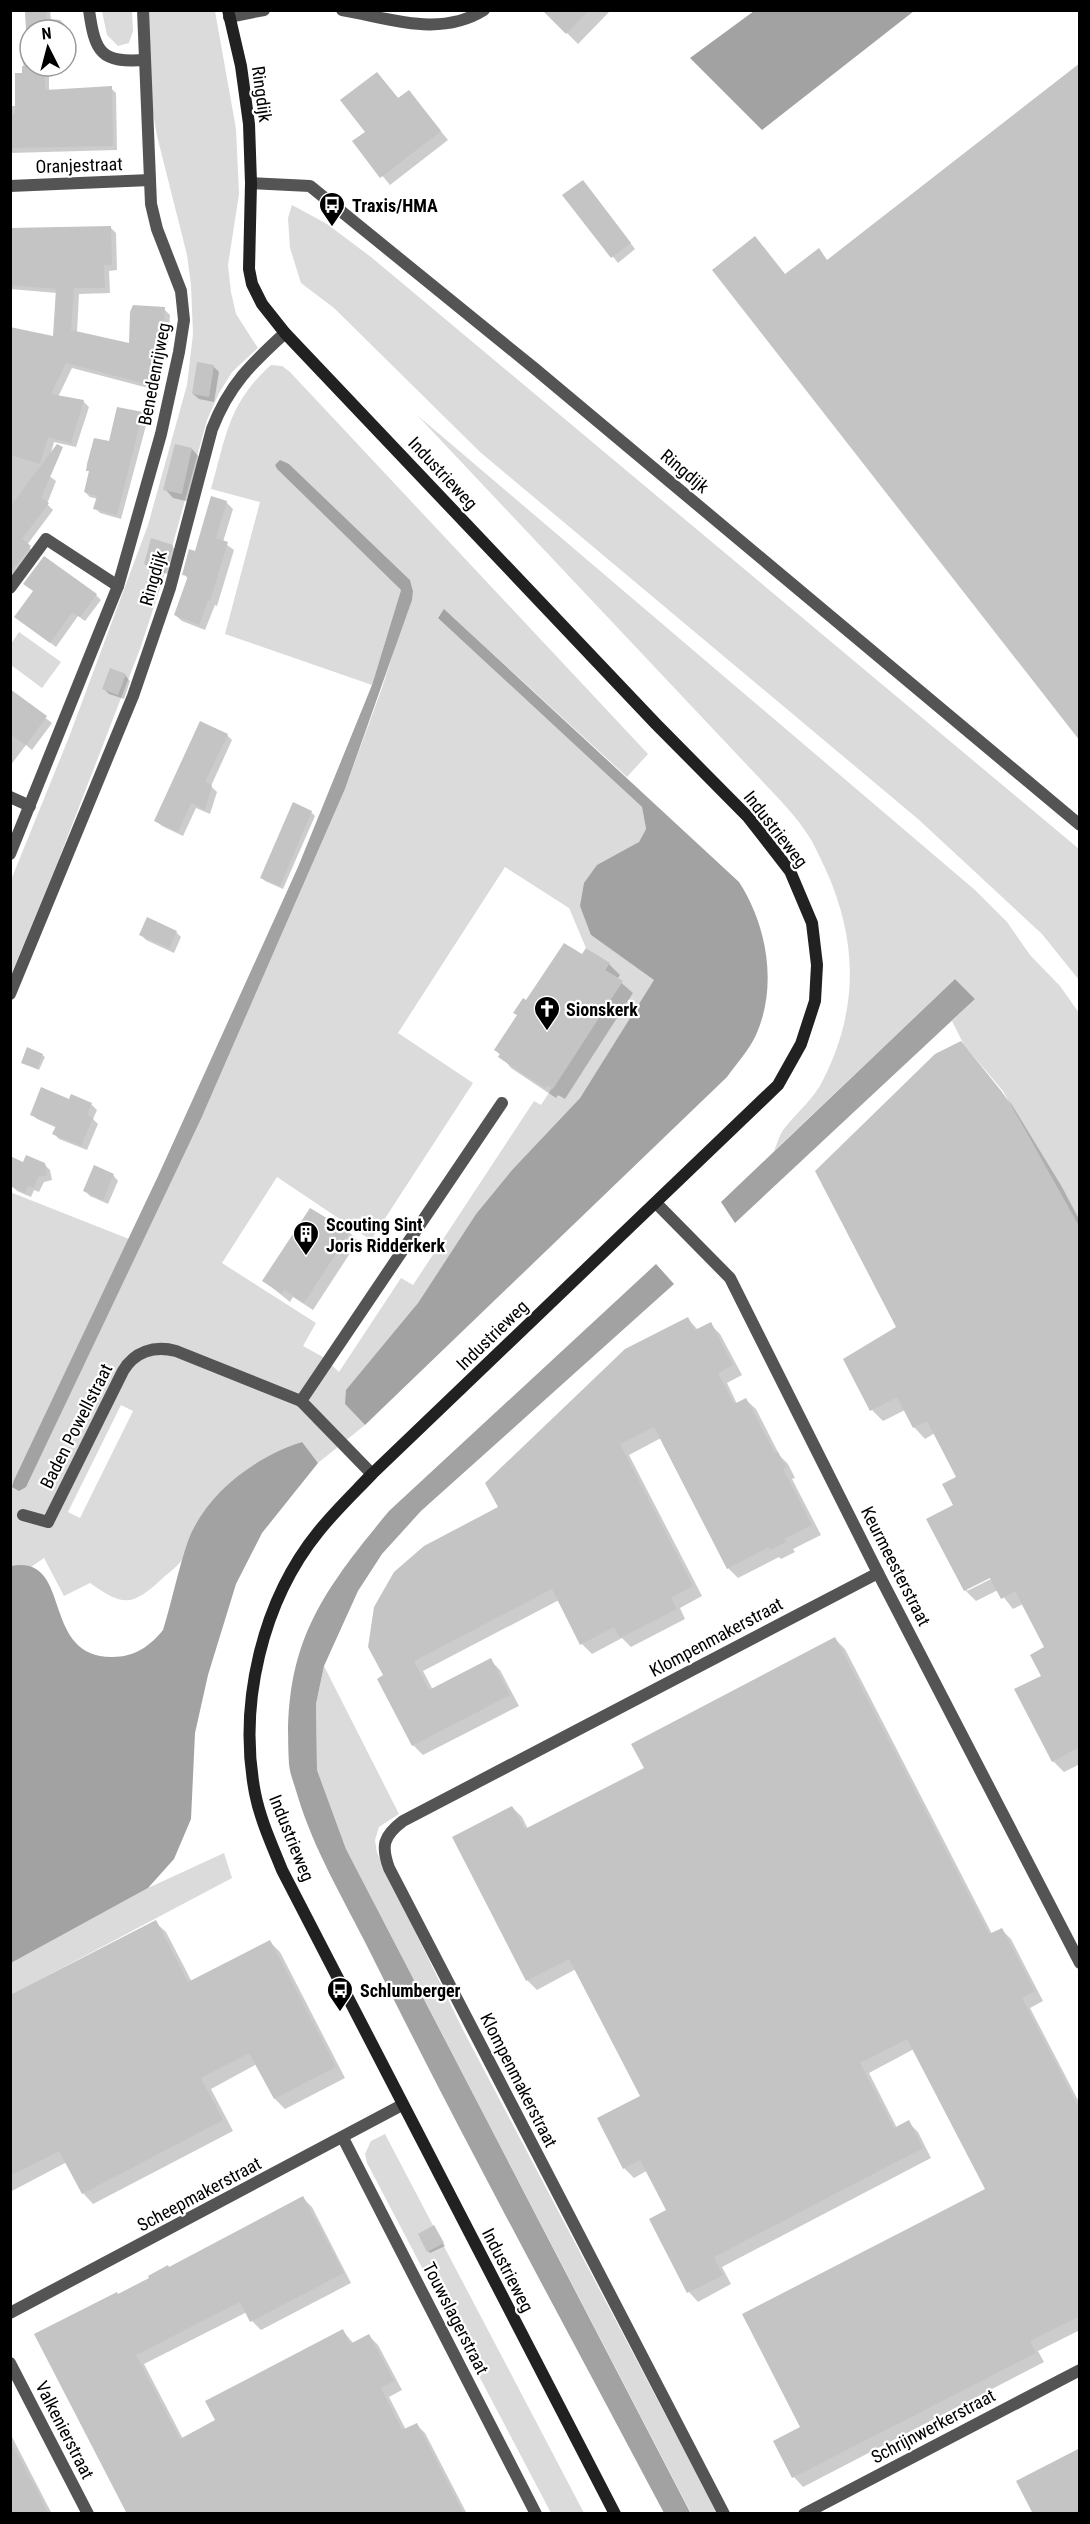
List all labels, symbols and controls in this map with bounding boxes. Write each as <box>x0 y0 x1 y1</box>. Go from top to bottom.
north arrow <box>18 18 78 78</box>
text: N <box>41 24 52 44</box>
street label: Ringdijk <box>248 65 276 123</box>
street label: Oranjestraat <box>35 153 123 177</box>
bus stop icon: Traxis/HMA <box>317 190 347 228</box>
place label: Traxis/HMA <box>352 195 438 216</box>
street label: Benedenrijweg <box>134 321 174 427</box>
street label: Industrieweg <box>404 432 482 514</box>
street label: Ringdijk <box>657 445 713 497</box>
street label: Ringdijk <box>135 548 171 608</box>
street label: Industrieweg <box>740 787 812 871</box>
church icon: Sionskerk <box>532 994 562 1032</box>
place label: Sionskerk <box>566 999 638 1020</box>
place label: Scouting Sint Joris Ridderkerk <box>326 1214 446 1256</box>
building icon: Scouting Sint Joris Ridderkerk <box>291 1219 321 1257</box>
street label: Industrieweg <box>452 1296 532 1374</box>
street label: Baden Powellstraat <box>35 1360 117 1492</box>
street label: Keurmeesterstraat <box>857 1503 935 1629</box>
street label: Klompenmakerstraat <box>646 1593 786 1681</box>
street label: Industrieweg <box>265 1792 319 1884</box>
bus stop icon: Schlumberger <box>325 1975 355 2013</box>
place label: Schlumberger <box>360 1980 461 2001</box>
street label: Klompenmakerstraat <box>476 2009 562 2151</box>
street label: Scheepmakerstraat <box>133 2152 265 2236</box>
street label: Industrieweg <box>478 2224 538 2316</box>
street label: Touwslagerstraat <box>419 2258 493 2378</box>
street label: Valkenierstraat <box>31 2378 99 2482</box>
street label: Schrijnwerkerstraat <box>867 2384 999 2468</box>

